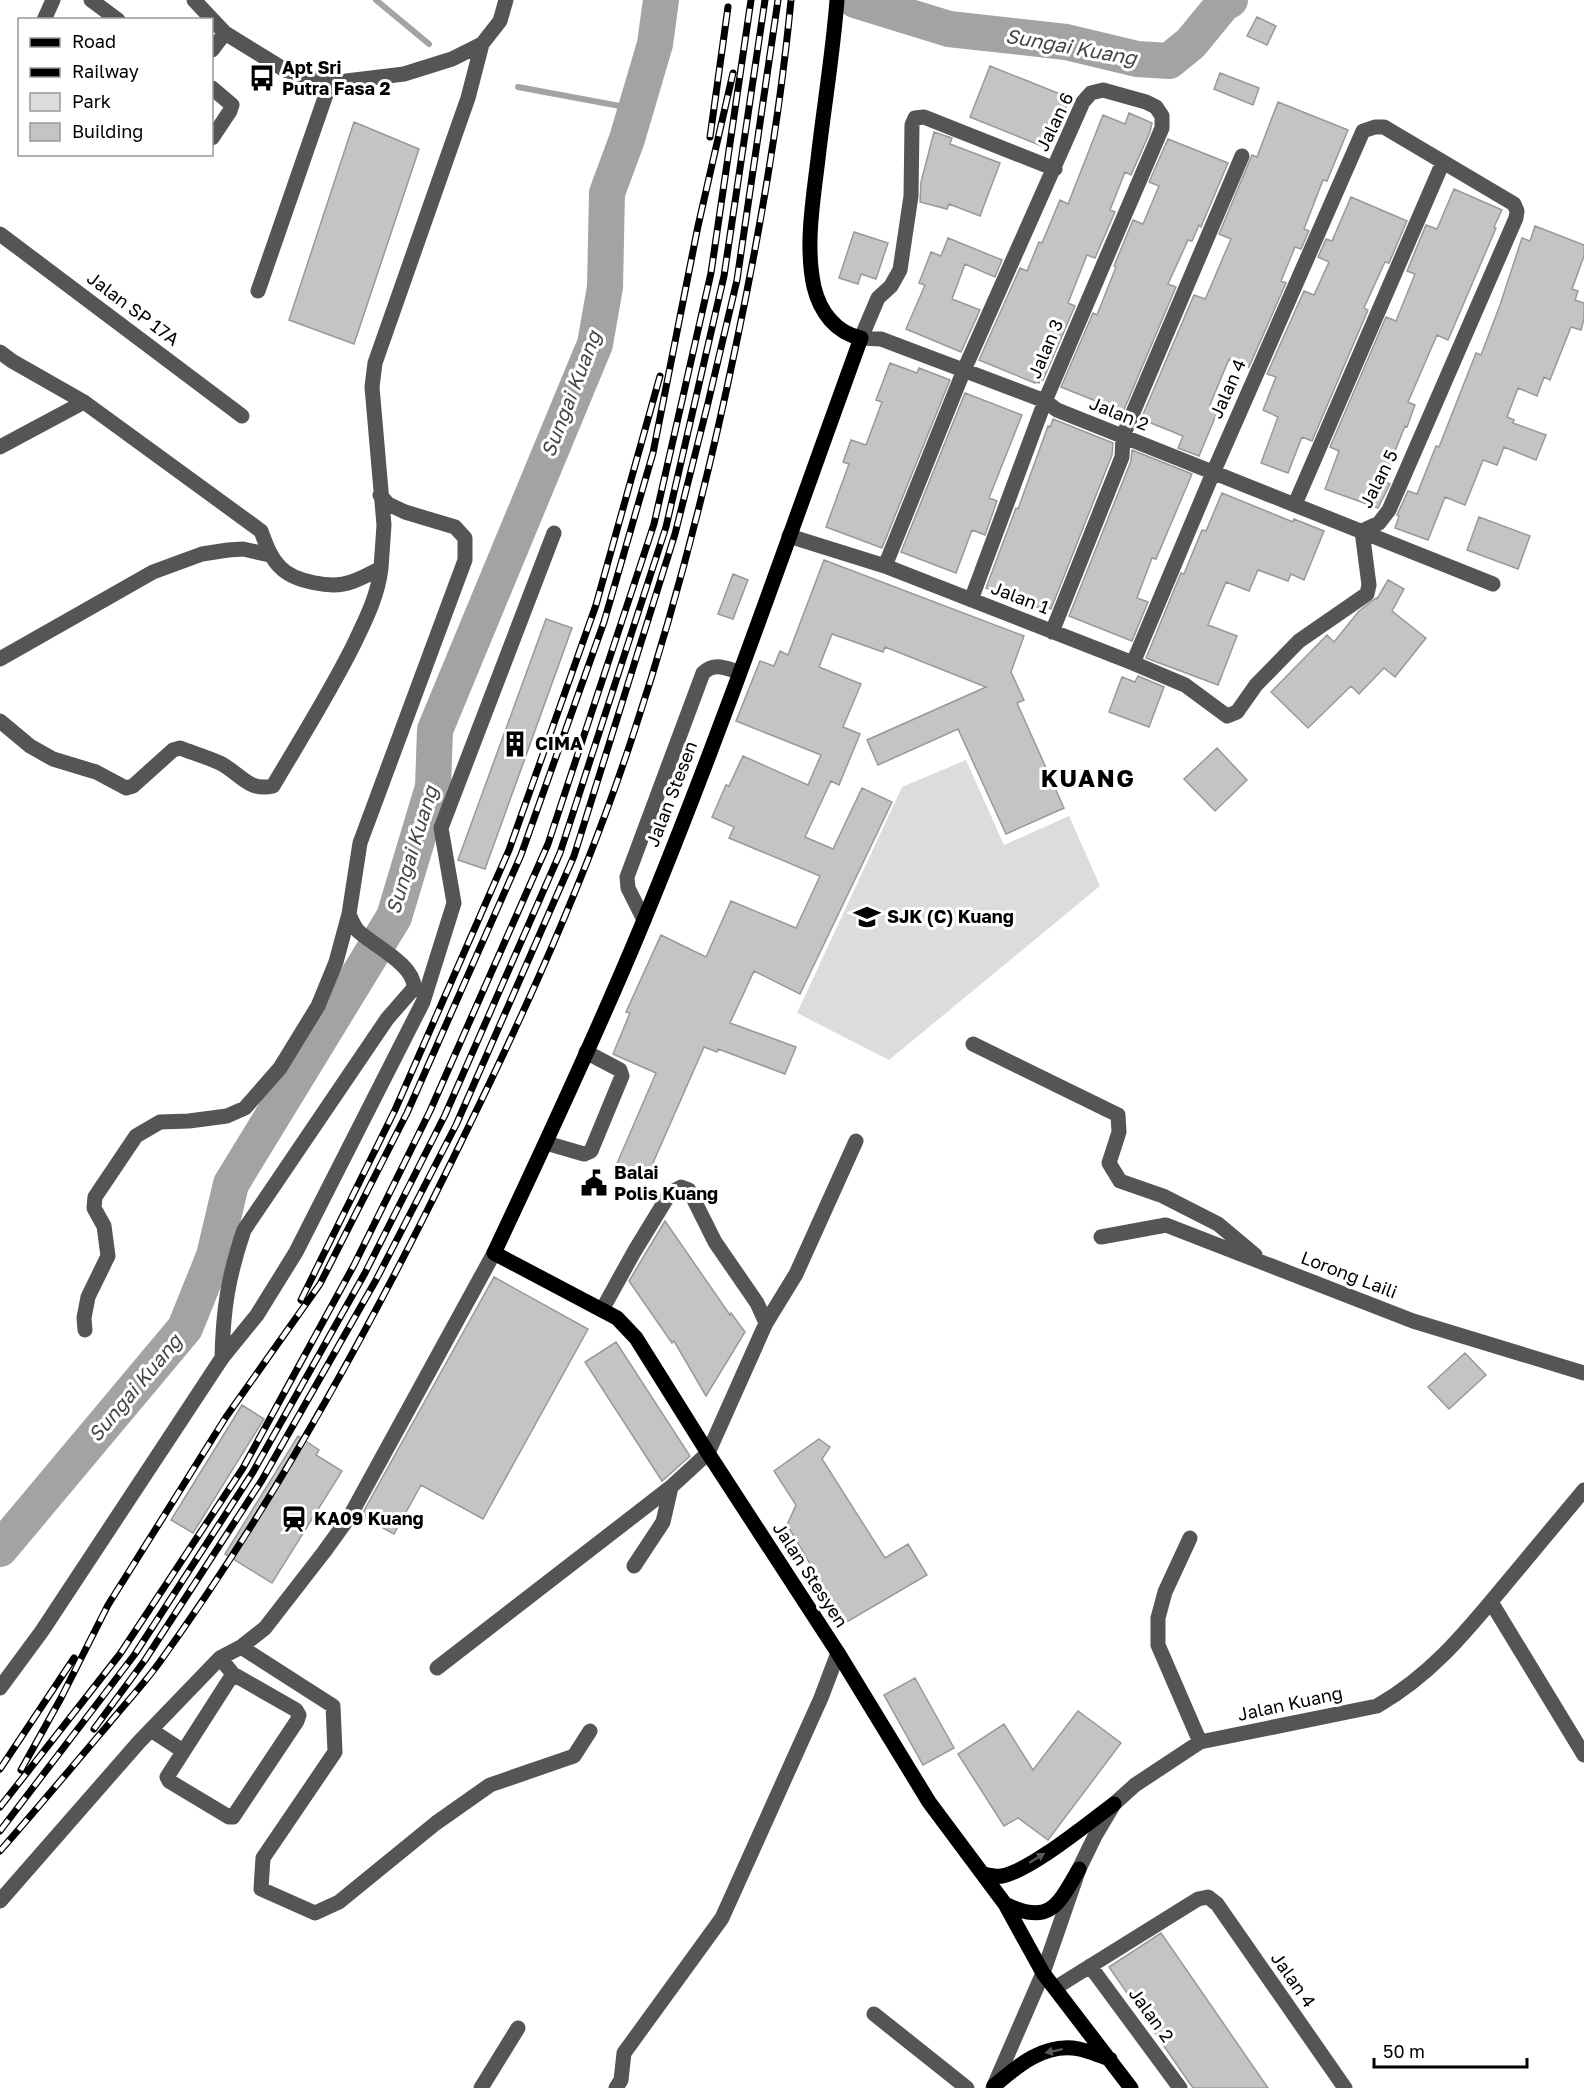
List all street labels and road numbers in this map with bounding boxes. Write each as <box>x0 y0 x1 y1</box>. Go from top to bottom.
street label: Jalan 6 <box>1031 89 1078 154</box>
street label: Jalan SP 17A <box>83 266 184 350</box>
street label: Jalan 3 <box>1023 316 1067 382</box>
street label: Jalan 4 <box>1204 355 1250 422</box>
street label: Jalan 2 <box>1086 391 1152 435</box>
street label: Jalan 5 <box>1354 446 1402 511</box>
street label: Jalan 1 <box>988 576 1053 618</box>
street label: Jalan Stesen <box>641 738 701 850</box>
street label: Lorong Laili <box>1298 1246 1401 1302</box>
street label: Jalan Stesyen <box>769 1518 853 1631</box>
street label: Jalan Kuang <box>1235 1681 1344 1725</box>
street label: Jalan 4 <box>1267 1947 1321 2011</box>
street label: Jalan 2 <box>1125 1983 1179 2046</box>

